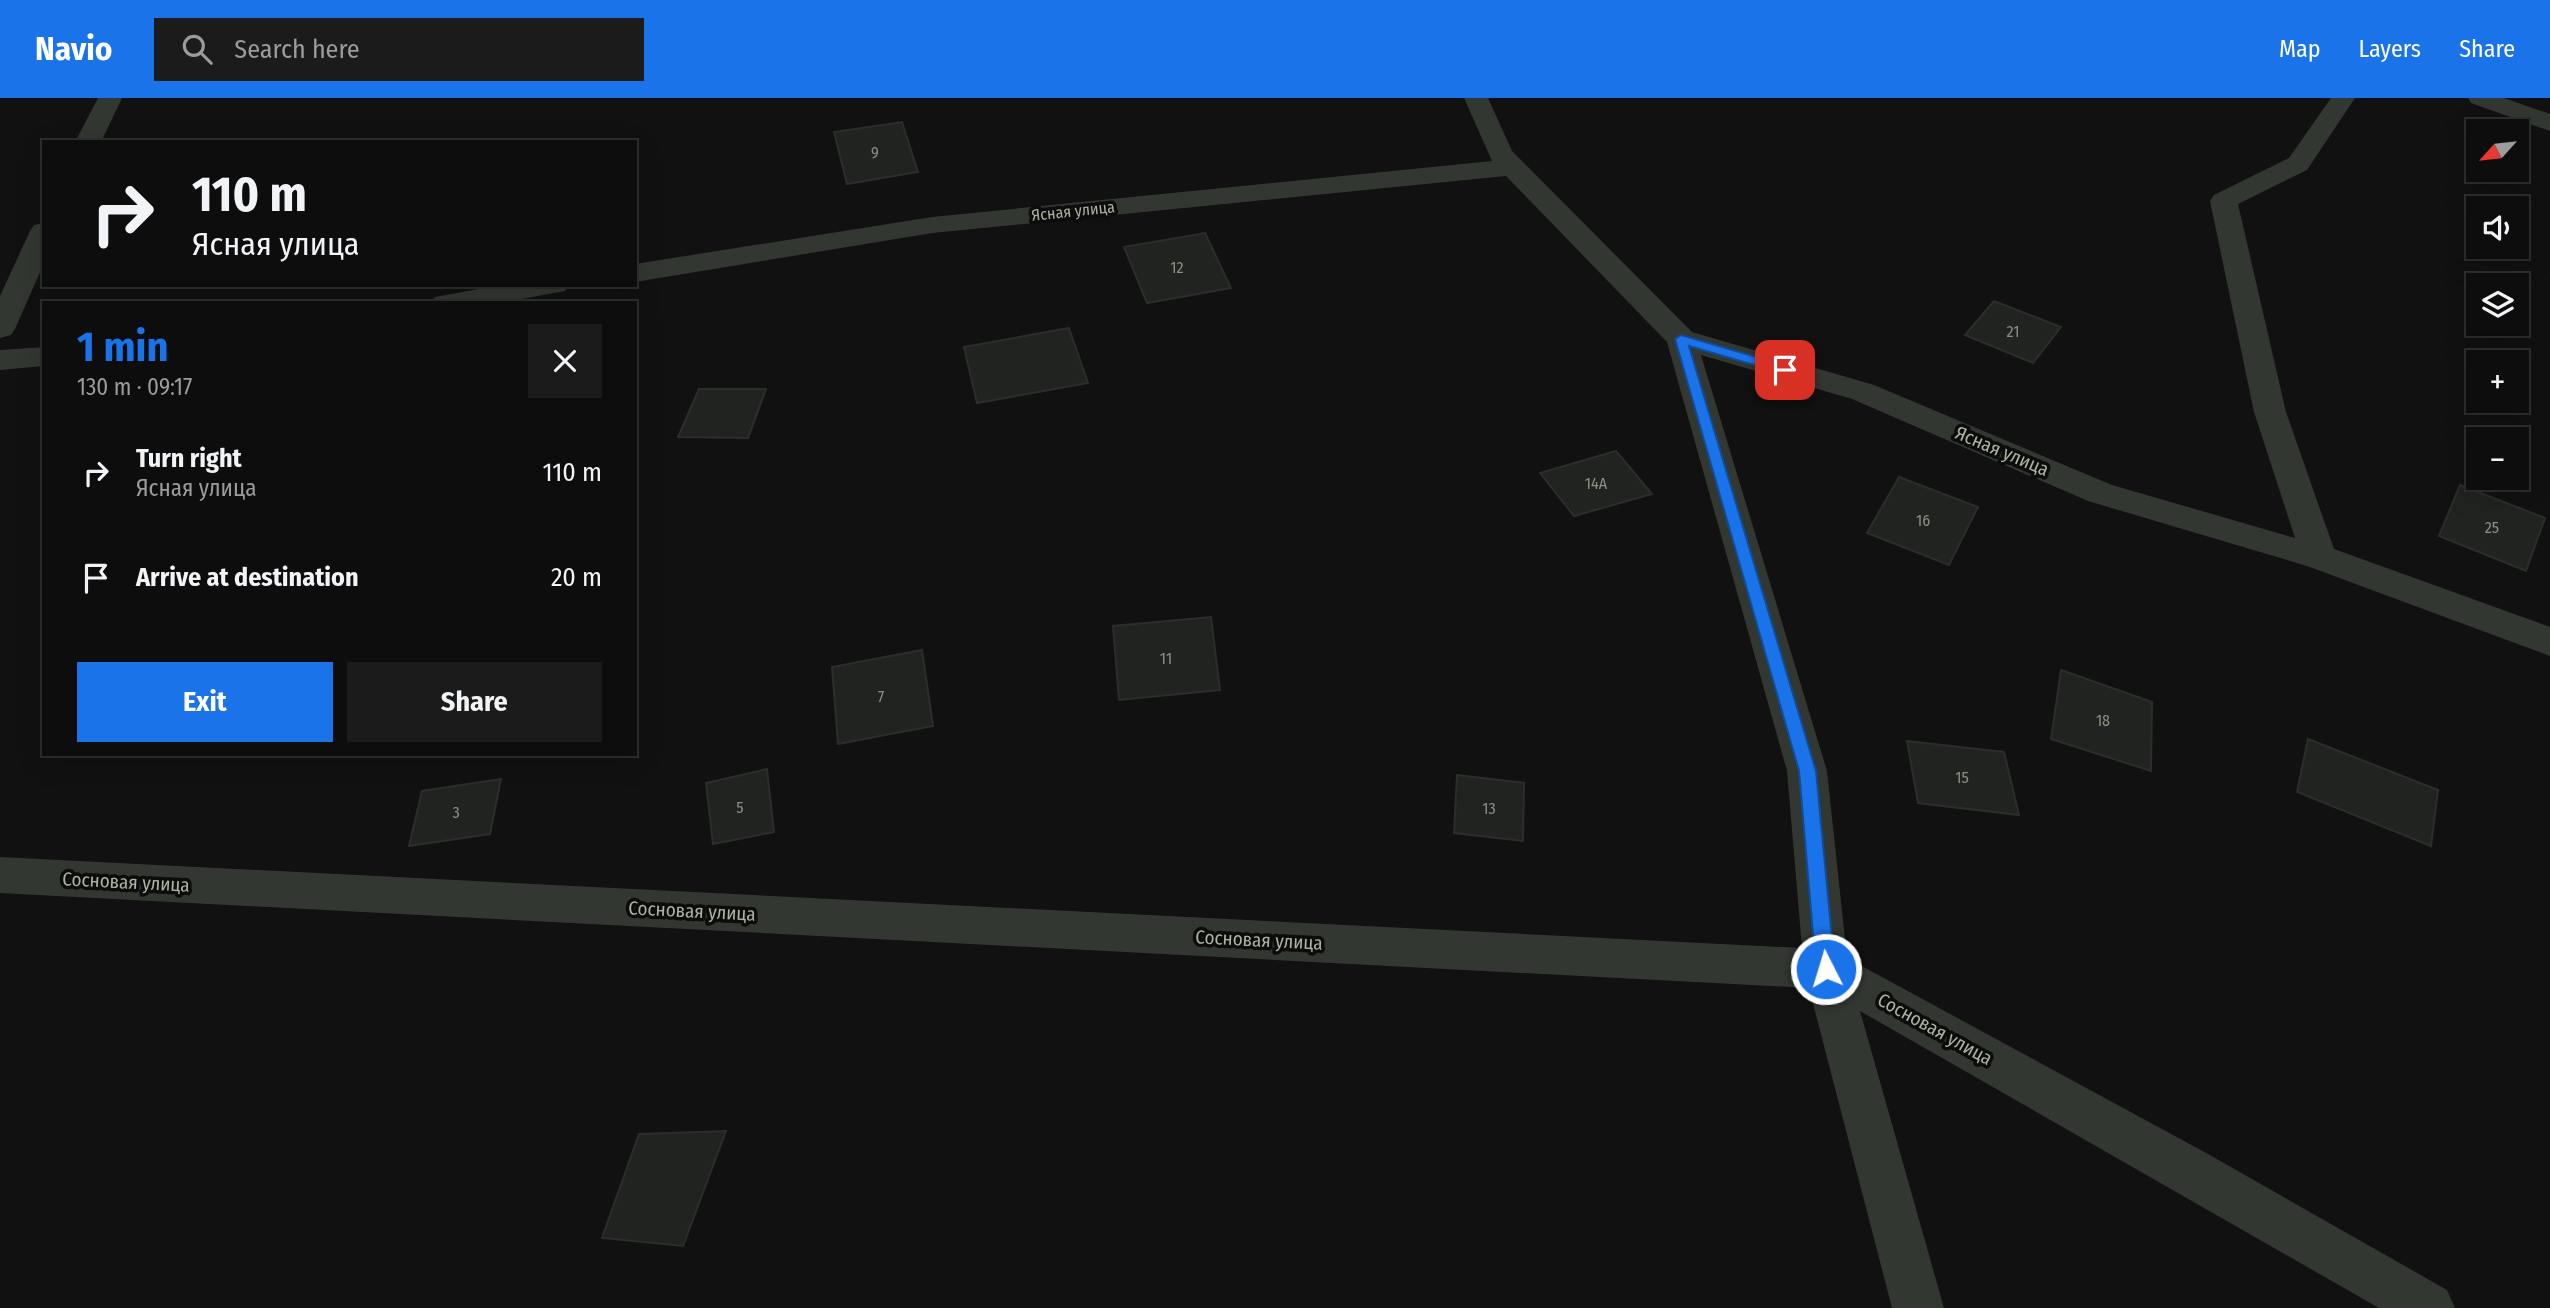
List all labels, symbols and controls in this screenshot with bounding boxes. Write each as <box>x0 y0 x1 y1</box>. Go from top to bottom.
search box <box>154 18 644 81</box>
text: Navio <box>35 29 112 69</box>
icon: search <box>178 30 216 68</box>
text: Search here <box>234 34 360 65</box>
text: Map <box>2279 35 2321 63</box>
text: Layers <box>2359 35 2421 63</box>
text: Share <box>2459 35 2515 63</box>
north arrow <box>2466 119 2529 182</box>
map controls <box>2466 119 2529 490</box>
house number: 9 <box>871 143 879 162</box>
text: 110 m <box>192 165 307 224</box>
icon: right <box>77 168 168 259</box>
button: sound <box>2466 196 2529 259</box>
street label: Ясная улица <box>1030 197 1116 225</box>
text: Ясная улица <box>192 225 360 263</box>
house number: 12 <box>1170 258 1184 277</box>
button: layers <box>2466 273 2529 336</box>
text: 1 min <box>77 322 168 372</box>
house number: 21 <box>2007 322 2019 341</box>
button: close <box>528 324 602 398</box>
pin <box>1755 340 1815 400</box>
button: + <box>2466 350 2529 413</box>
icon: arrive <box>1766 351 1804 389</box>
text: 130 m · 09:17 <box>77 373 192 401</box>
street label: Ясная улица <box>1952 421 2052 481</box>
button: − <box>2466 427 2529 490</box>
text: Turn right <box>136 443 242 474</box>
icon: right <box>77 454 115 492</box>
text: 110 m <box>542 457 602 488</box>
text: Ясная улица <box>136 474 256 502</box>
house number: 14А <box>1585 474 1608 493</box>
house number: 16 <box>1916 511 1930 530</box>
house number: 25 <box>2485 518 2499 537</box>
icon: arrive <box>77 559 115 597</box>
text: Arrive at destination <box>136 562 359 593</box>
text: 20 m <box>551 562 602 593</box>
house number: 11 <box>1160 649 1172 668</box>
button: Exit <box>77 662 333 742</box>
button: Share <box>347 662 602 742</box>
house number: 7 <box>878 687 885 706</box>
house number: 18 <box>2096 711 2110 730</box>
house number: 15 <box>1955 768 1969 787</box>
house number: 5 <box>736 798 744 817</box>
house number: 13 <box>1482 799 1496 818</box>
house number: 3 <box>452 803 460 822</box>
street label: Сосновая улица <box>62 867 190 897</box>
street label: Сосновая улица <box>628 896 756 926</box>
street label: Сосновая улица <box>1195 925 1323 955</box>
position arrow <box>1789 932 1863 1006</box>
street label: Сосновая улица <box>1874 988 1996 1070</box>

